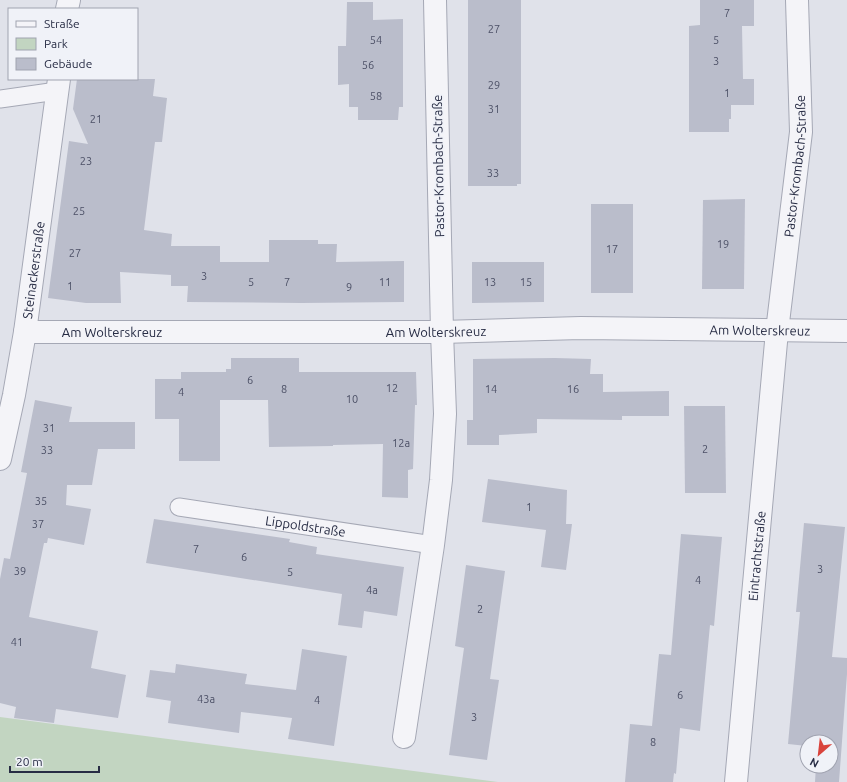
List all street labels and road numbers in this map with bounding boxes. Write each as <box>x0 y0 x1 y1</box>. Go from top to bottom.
street label: Pastor-Krombach-Straße <box>430 94 446 238</box>
street label: Pastor-Krombach-Straße <box>781 95 808 238</box>
street label: Steinackerstraße <box>20 220 47 320</box>
street label: Am Wolterskreuz <box>710 322 810 338</box>
street label: Am Wolterskreuz <box>386 324 486 339</box>
street label: Am Wolterskreuz <box>62 325 162 339</box>
street label: Eintrachtstraße <box>745 510 768 602</box>
street label: Lippoldstraße <box>264 513 347 539</box>

